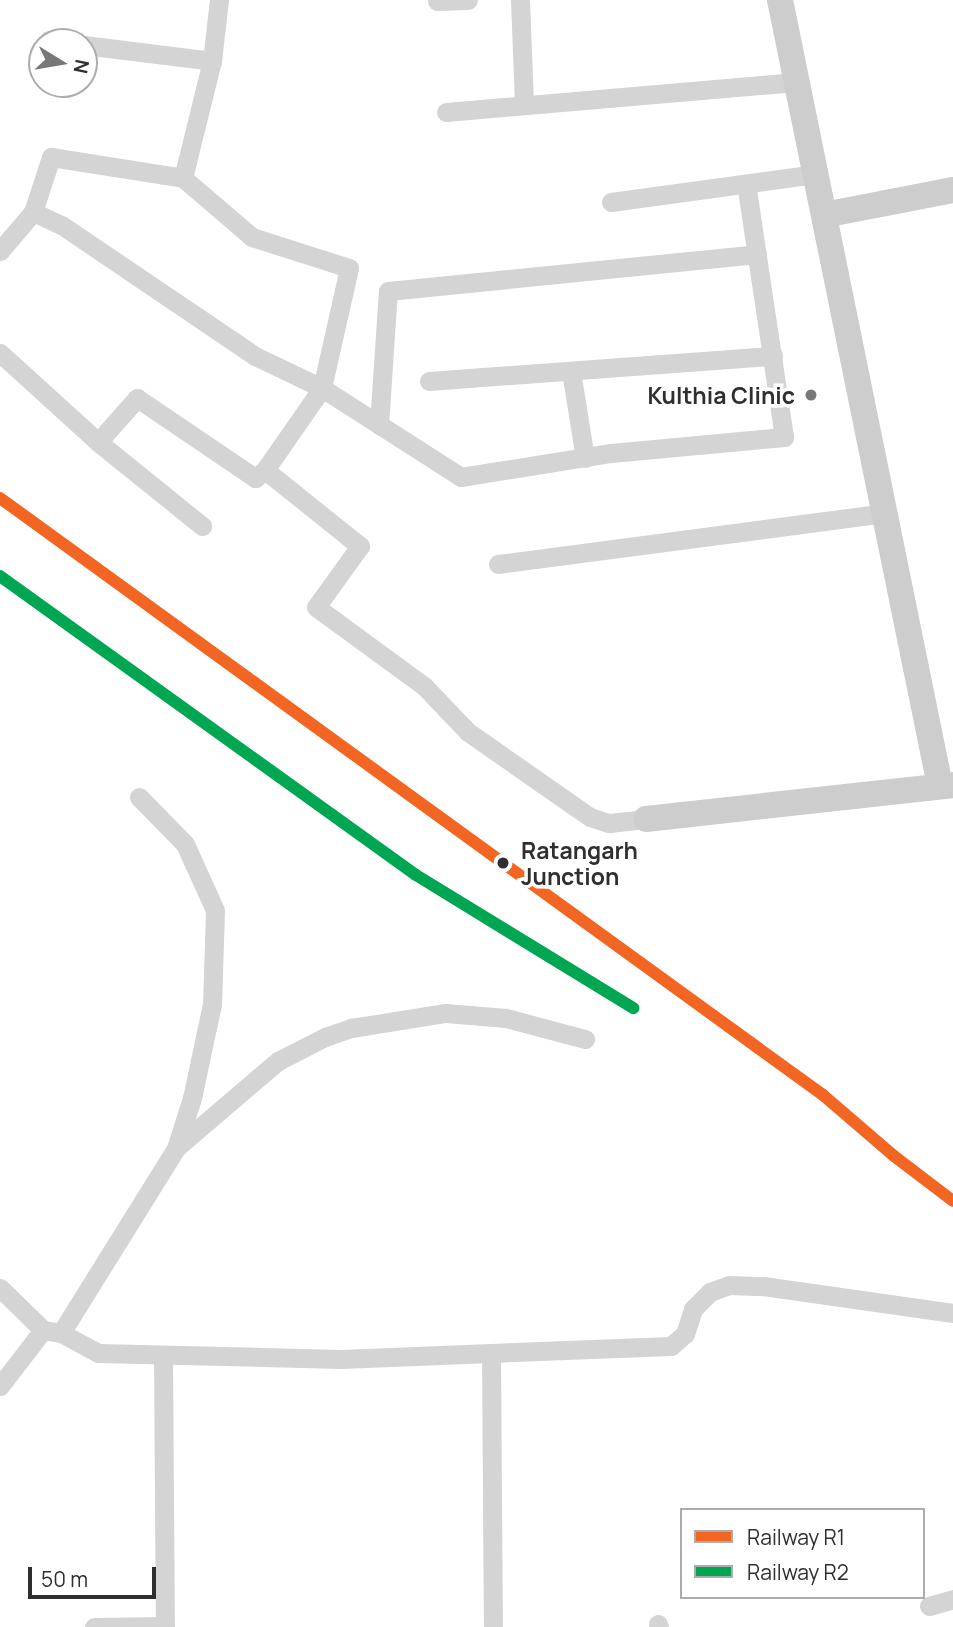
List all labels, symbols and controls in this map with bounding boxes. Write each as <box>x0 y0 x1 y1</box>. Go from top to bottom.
north arrow <box>28 28 98 98</box>
text: N <box>68 57 96 76</box>
place label: Kulthia Clinic <box>647 381 795 409</box>
marker: Kulthia Clinic <box>801 385 821 405</box>
place label: Ratangarh Junction <box>521 836 638 890</box>
marker: Ratangarh Junction <box>491 851 515 875</box>
legend <box>680 1508 925 1599</box>
text: Railway R1 <box>747 1523 845 1551</box>
scale bar <box>32 1554 159 1598</box>
text: Railway R2 <box>747 1558 849 1586</box>
text: 50 m <box>41 1565 88 1593</box>

